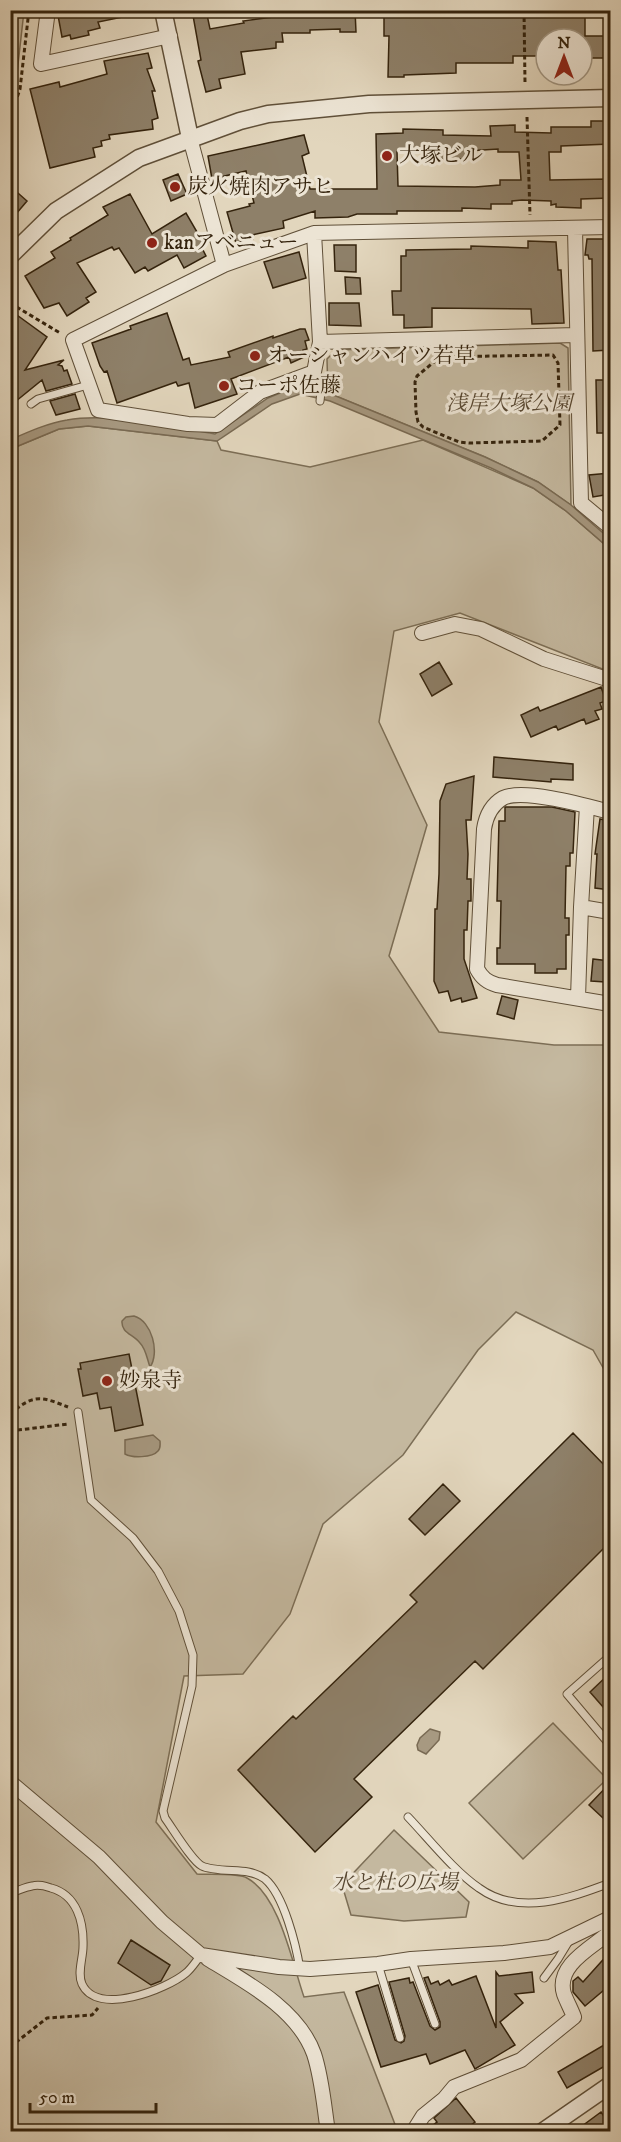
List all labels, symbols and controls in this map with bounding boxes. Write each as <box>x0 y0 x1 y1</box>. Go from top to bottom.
north arrow <box>534 27 594 87</box>
text: N <box>557 33 571 53</box>
place label: 大塚ビル <box>399 143 483 169</box>
marker: 大塚ビル <box>380 149 394 163</box>
place label: 炭火焼肉アサヒ <box>187 174 334 200</box>
marker: 炭火焼肉アサヒ <box>168 180 182 194</box>
place label: kanアベニュー <box>164 230 298 256</box>
marker: kanアベニュー <box>145 236 159 250</box>
place label: オーシャンハイツ若草 <box>267 343 475 369</box>
marker: オーシャンハイツ若草 <box>248 349 262 363</box>
place label: コーポ佐藤 <box>236 373 341 399</box>
marker: コーポ佐藤 <box>217 379 231 393</box>
park label: 浅岸大塚公園 <box>446 391 575 417</box>
place label: 妙泉寺 <box>119 1368 182 1394</box>
marker: 妙泉寺 <box>100 1374 114 1388</box>
park label: 水と杜の広場 <box>332 1870 460 1896</box>
scale bar <box>30 2076 156 2114</box>
text: 50 m <box>39 2087 75 2109</box>

